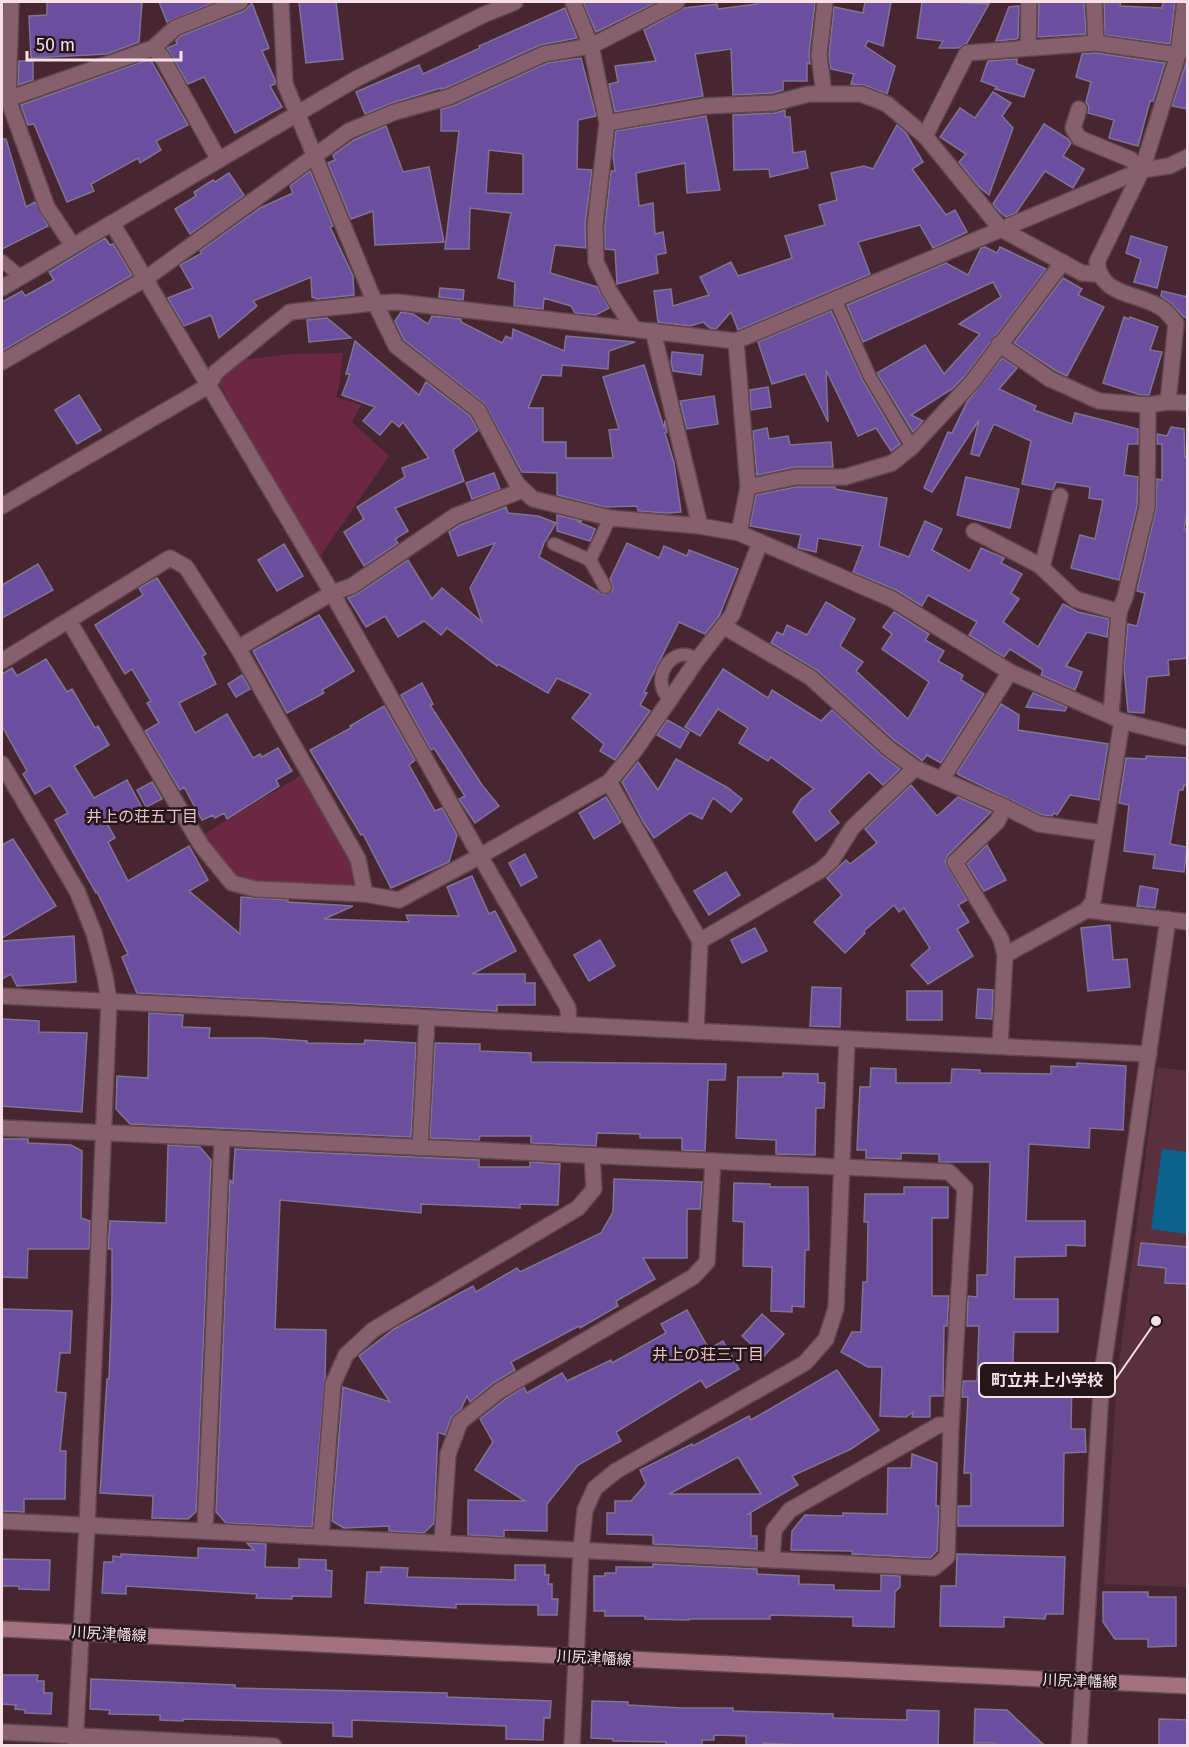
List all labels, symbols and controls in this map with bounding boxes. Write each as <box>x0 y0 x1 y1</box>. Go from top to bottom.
scale bar <box>27 24 182 62</box>
text: 50 m <box>36 34 75 56</box>
district label: 井上の荘五丁目 <box>86 807 198 826</box>
district label: 井上の荘三丁目 <box>652 1345 764 1364</box>
callout: 町立井上小学校 <box>979 1363 1115 1397</box>
text: 町立井上小学校 <box>991 1371 1103 1390</box>
street label: 川尻津幡線 <box>71 1623 147 1645</box>
street label: 川尻津幡線 <box>556 1647 632 1669</box>
street label: 川尻津幡線 <box>1042 1671 1118 1691</box>

